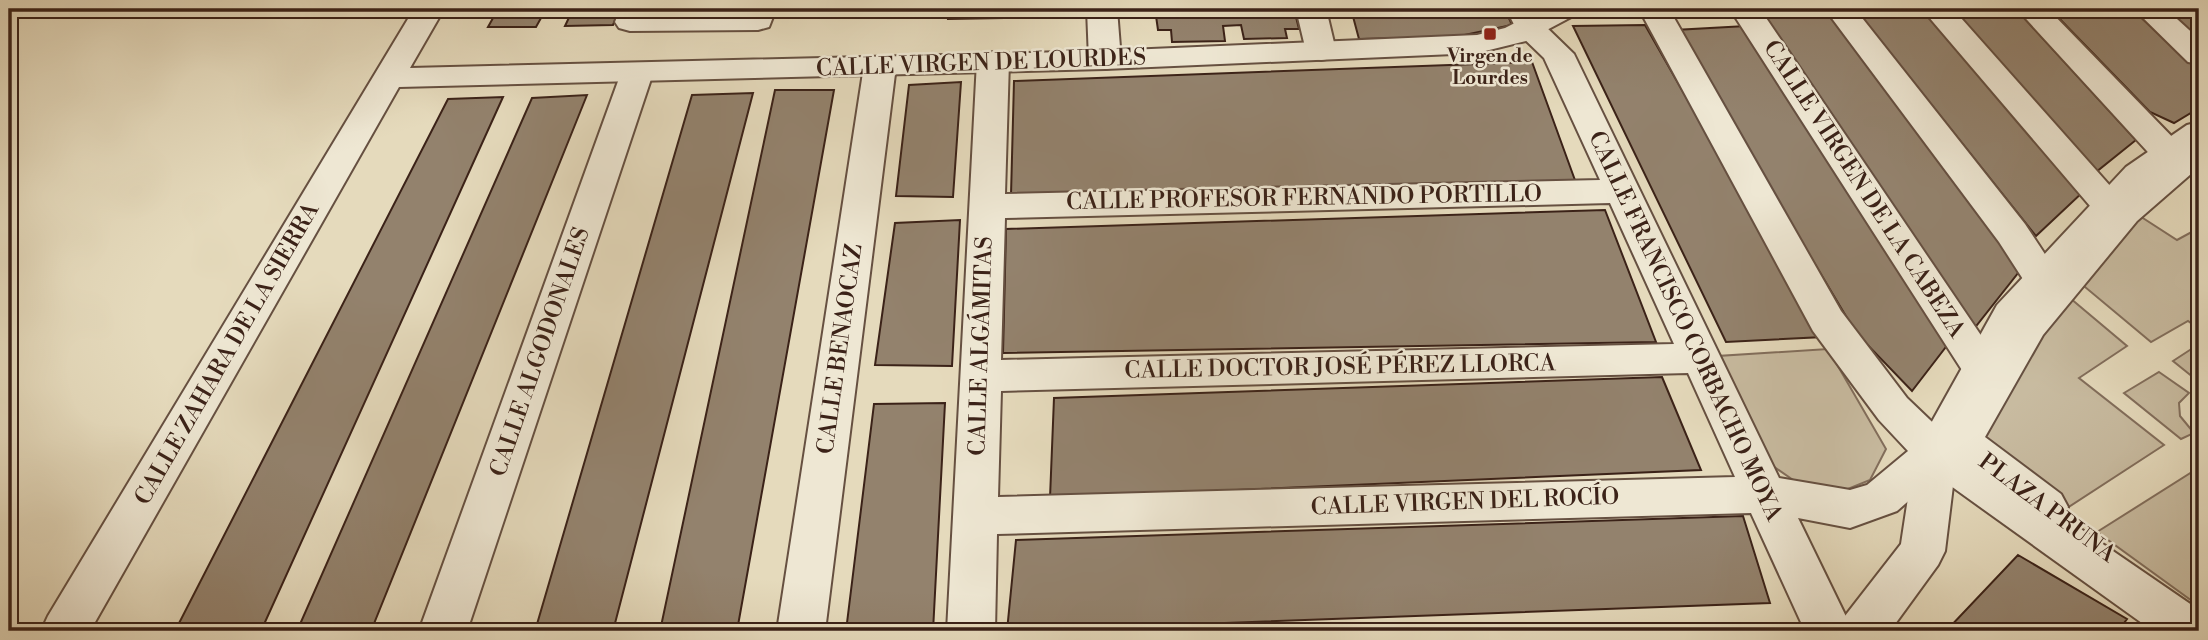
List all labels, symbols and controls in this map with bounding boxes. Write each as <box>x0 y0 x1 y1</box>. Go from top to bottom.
marker: Virgen de Lourdes <box>1482 26 1498 42</box>
street label: CALLE VIRGEN DE LA CABEZA <box>1757 35 1971 344</box>
street label: CALLE VIRGEN DE LOURDES <box>815 43 1147 83</box>
place label: Virgen de Lourdes <box>1446 44 1533 90</box>
street label: CALLE FRANCISCO CORBACHO MOYA <box>1582 127 1788 527</box>
street label: CALLE PROFESOR FERNANDO PORTILLO <box>1066 180 1542 216</box>
street label: CALLE ZAHARA DE LA SIERRA <box>129 197 326 510</box>
street label: CALLE ALGODONALES <box>484 224 596 480</box>
street label: CALLE ALGÁMITAS <box>961 236 999 456</box>
street label: CALLE BENAOCAZ <box>811 242 869 456</box>
street label: CALLE DOCTOR JOSÉ PÉREZ LLORCA <box>1124 347 1557 385</box>
street label: PLAZA PRUNA <box>1973 447 2122 569</box>
street label: CALLE VIRGEN DEL ROCÍO <box>1310 481 1620 521</box>

